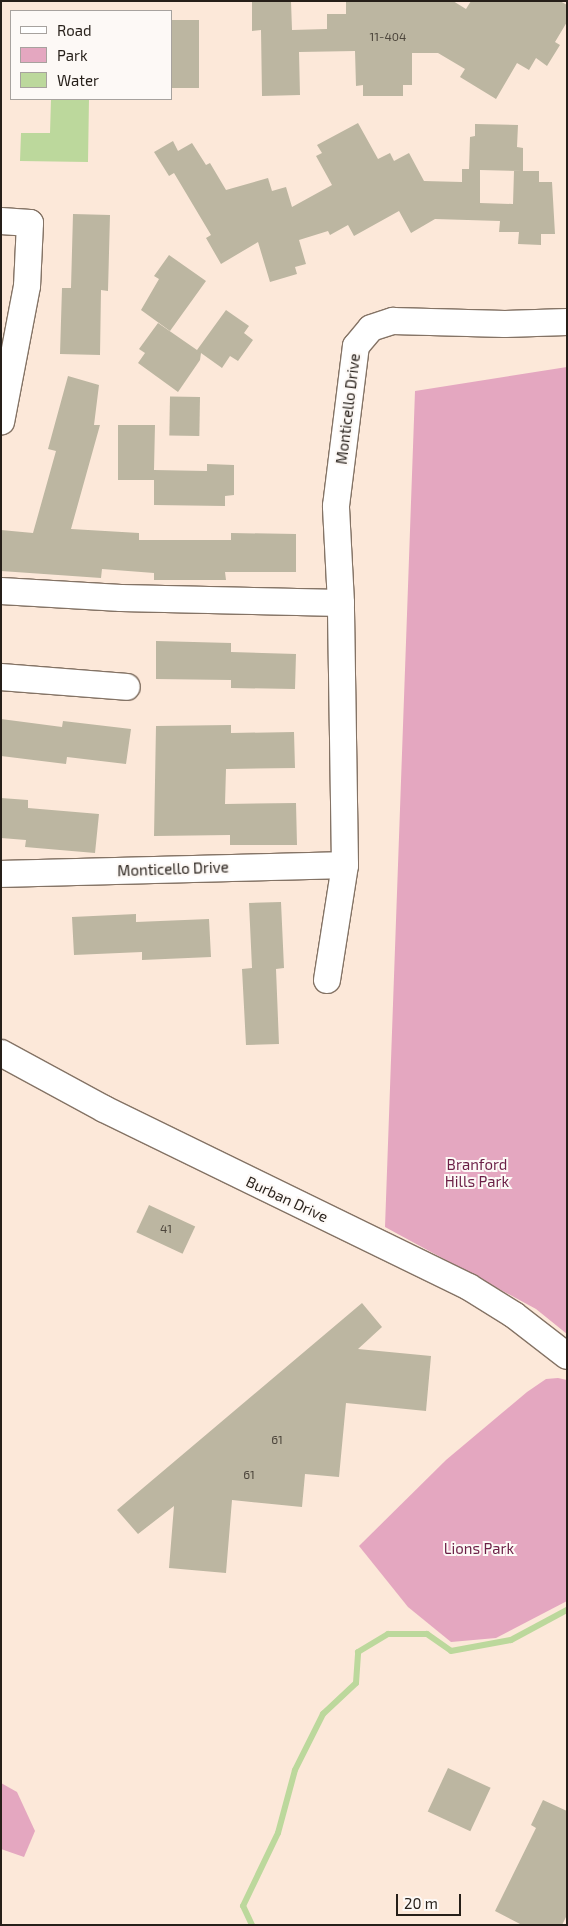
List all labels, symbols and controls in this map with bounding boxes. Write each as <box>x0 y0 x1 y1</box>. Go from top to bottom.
legend <box>10 10 172 100</box>
text: Road <box>57 21 92 39</box>
house number: 11-404 <box>370 30 406 44</box>
text: Park <box>57 46 88 64</box>
text: Water <box>57 71 99 89</box>
street label: Monticello Drive <box>332 353 364 465</box>
street label: Monticello Drive <box>117 858 229 880</box>
park label: Branford Hills Park <box>445 1155 509 1190</box>
street label: Burban Drive <box>243 1172 331 1226</box>
house number: 41 <box>160 1222 172 1236</box>
house number: 61 <box>271 1433 283 1447</box>
house number: 61 <box>243 1468 255 1482</box>
park label: Lions Park <box>444 1540 514 1558</box>
scale bar <box>398 1884 463 1916</box>
text: 20 m <box>404 1894 438 1912</box>

